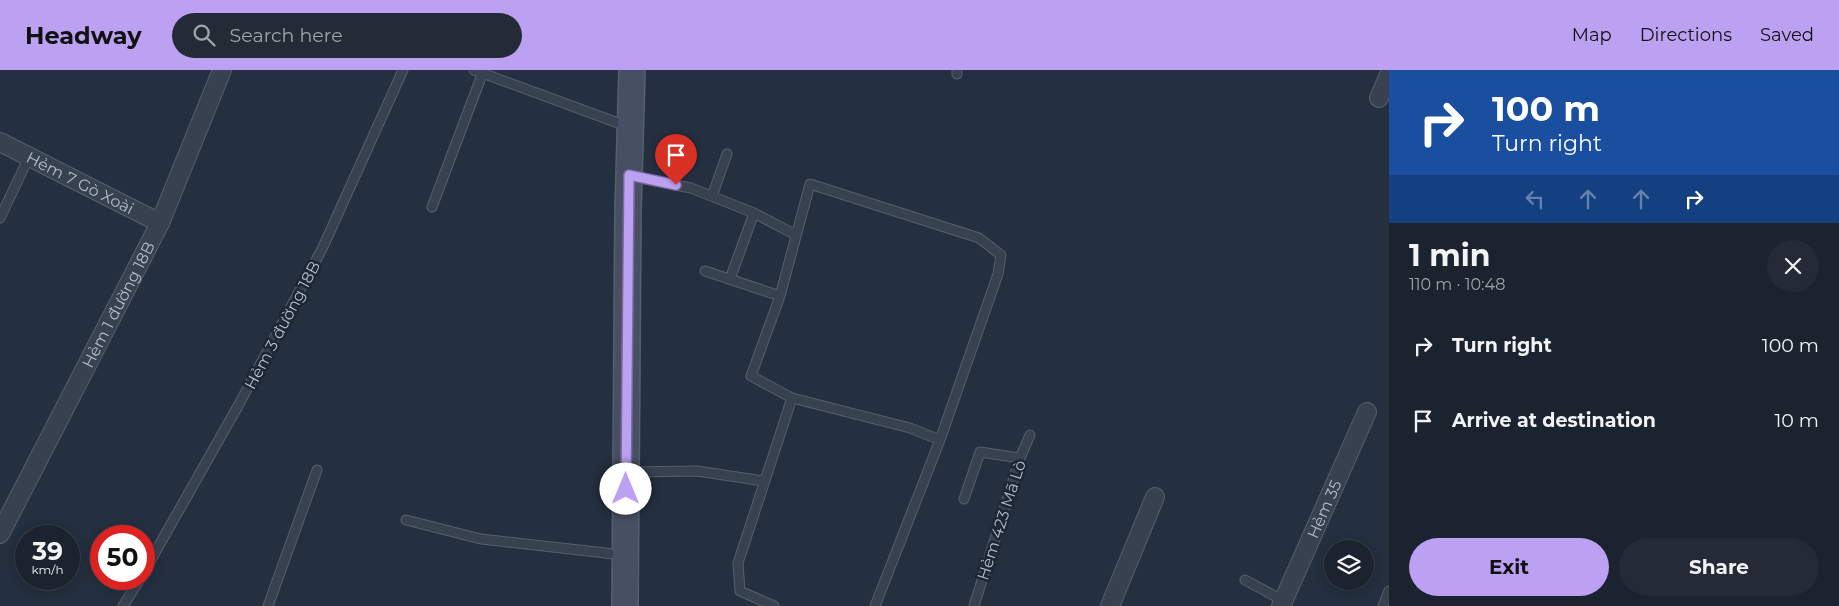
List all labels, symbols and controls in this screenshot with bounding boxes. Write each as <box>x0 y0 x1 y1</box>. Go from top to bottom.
search box <box>172 13 522 58</box>
text: Headway <box>25 21 142 50</box>
icon: search <box>190 21 218 49</box>
text: Search here <box>230 24 343 47</box>
text: Map <box>1572 24 1612 46</box>
text: Directions <box>1640 24 1732 46</box>
text: Saved <box>1760 24 1814 46</box>
text: 100 m <box>1492 87 1600 130</box>
icon: right <box>1409 90 1474 155</box>
text: Turn right <box>1492 130 1602 157</box>
pin <box>655 134 697 185</box>
icon: arrive <box>662 141 690 169</box>
street label: Hẻm 7 Gò Xoài <box>23 148 137 218</box>
icon: left <box>1521 185 1549 213</box>
icon: ahead <box>1574 185 1602 213</box>
icon: ahead <box>1627 185 1655 213</box>
icon: right <box>1680 185 1708 213</box>
text: 1 min <box>1409 237 1490 274</box>
street label: Hẻm 1 đường 18B <box>78 238 159 371</box>
button: close <box>1767 240 1819 292</box>
street label: Hẻm 3 đường 18B <box>241 258 324 393</box>
text: 110 m · 10:48 <box>1409 275 1505 294</box>
icon: right <box>1409 332 1437 360</box>
text: Turn right <box>1452 334 1552 357</box>
text: 100 m <box>1762 334 1819 357</box>
icon: arrive <box>1409 407 1437 435</box>
text: Arrive at destination <box>1452 409 1656 432</box>
text: 10 m <box>1774 409 1819 432</box>
street label: Hẻm 423 Mã Lò <box>973 458 1030 583</box>
position arrow <box>599 462 651 514</box>
street label: Hẻm 35 <box>1303 477 1346 541</box>
speed limit sign: 50 <box>90 525 155 590</box>
text: 39 <box>32 536 63 566</box>
button: Exit <box>1409 538 1609 596</box>
button: Share <box>1619 538 1819 596</box>
map controls <box>1324 540 1374 590</box>
button: layers <box>1324 540 1374 590</box>
text: km/h <box>31 562 64 577</box>

